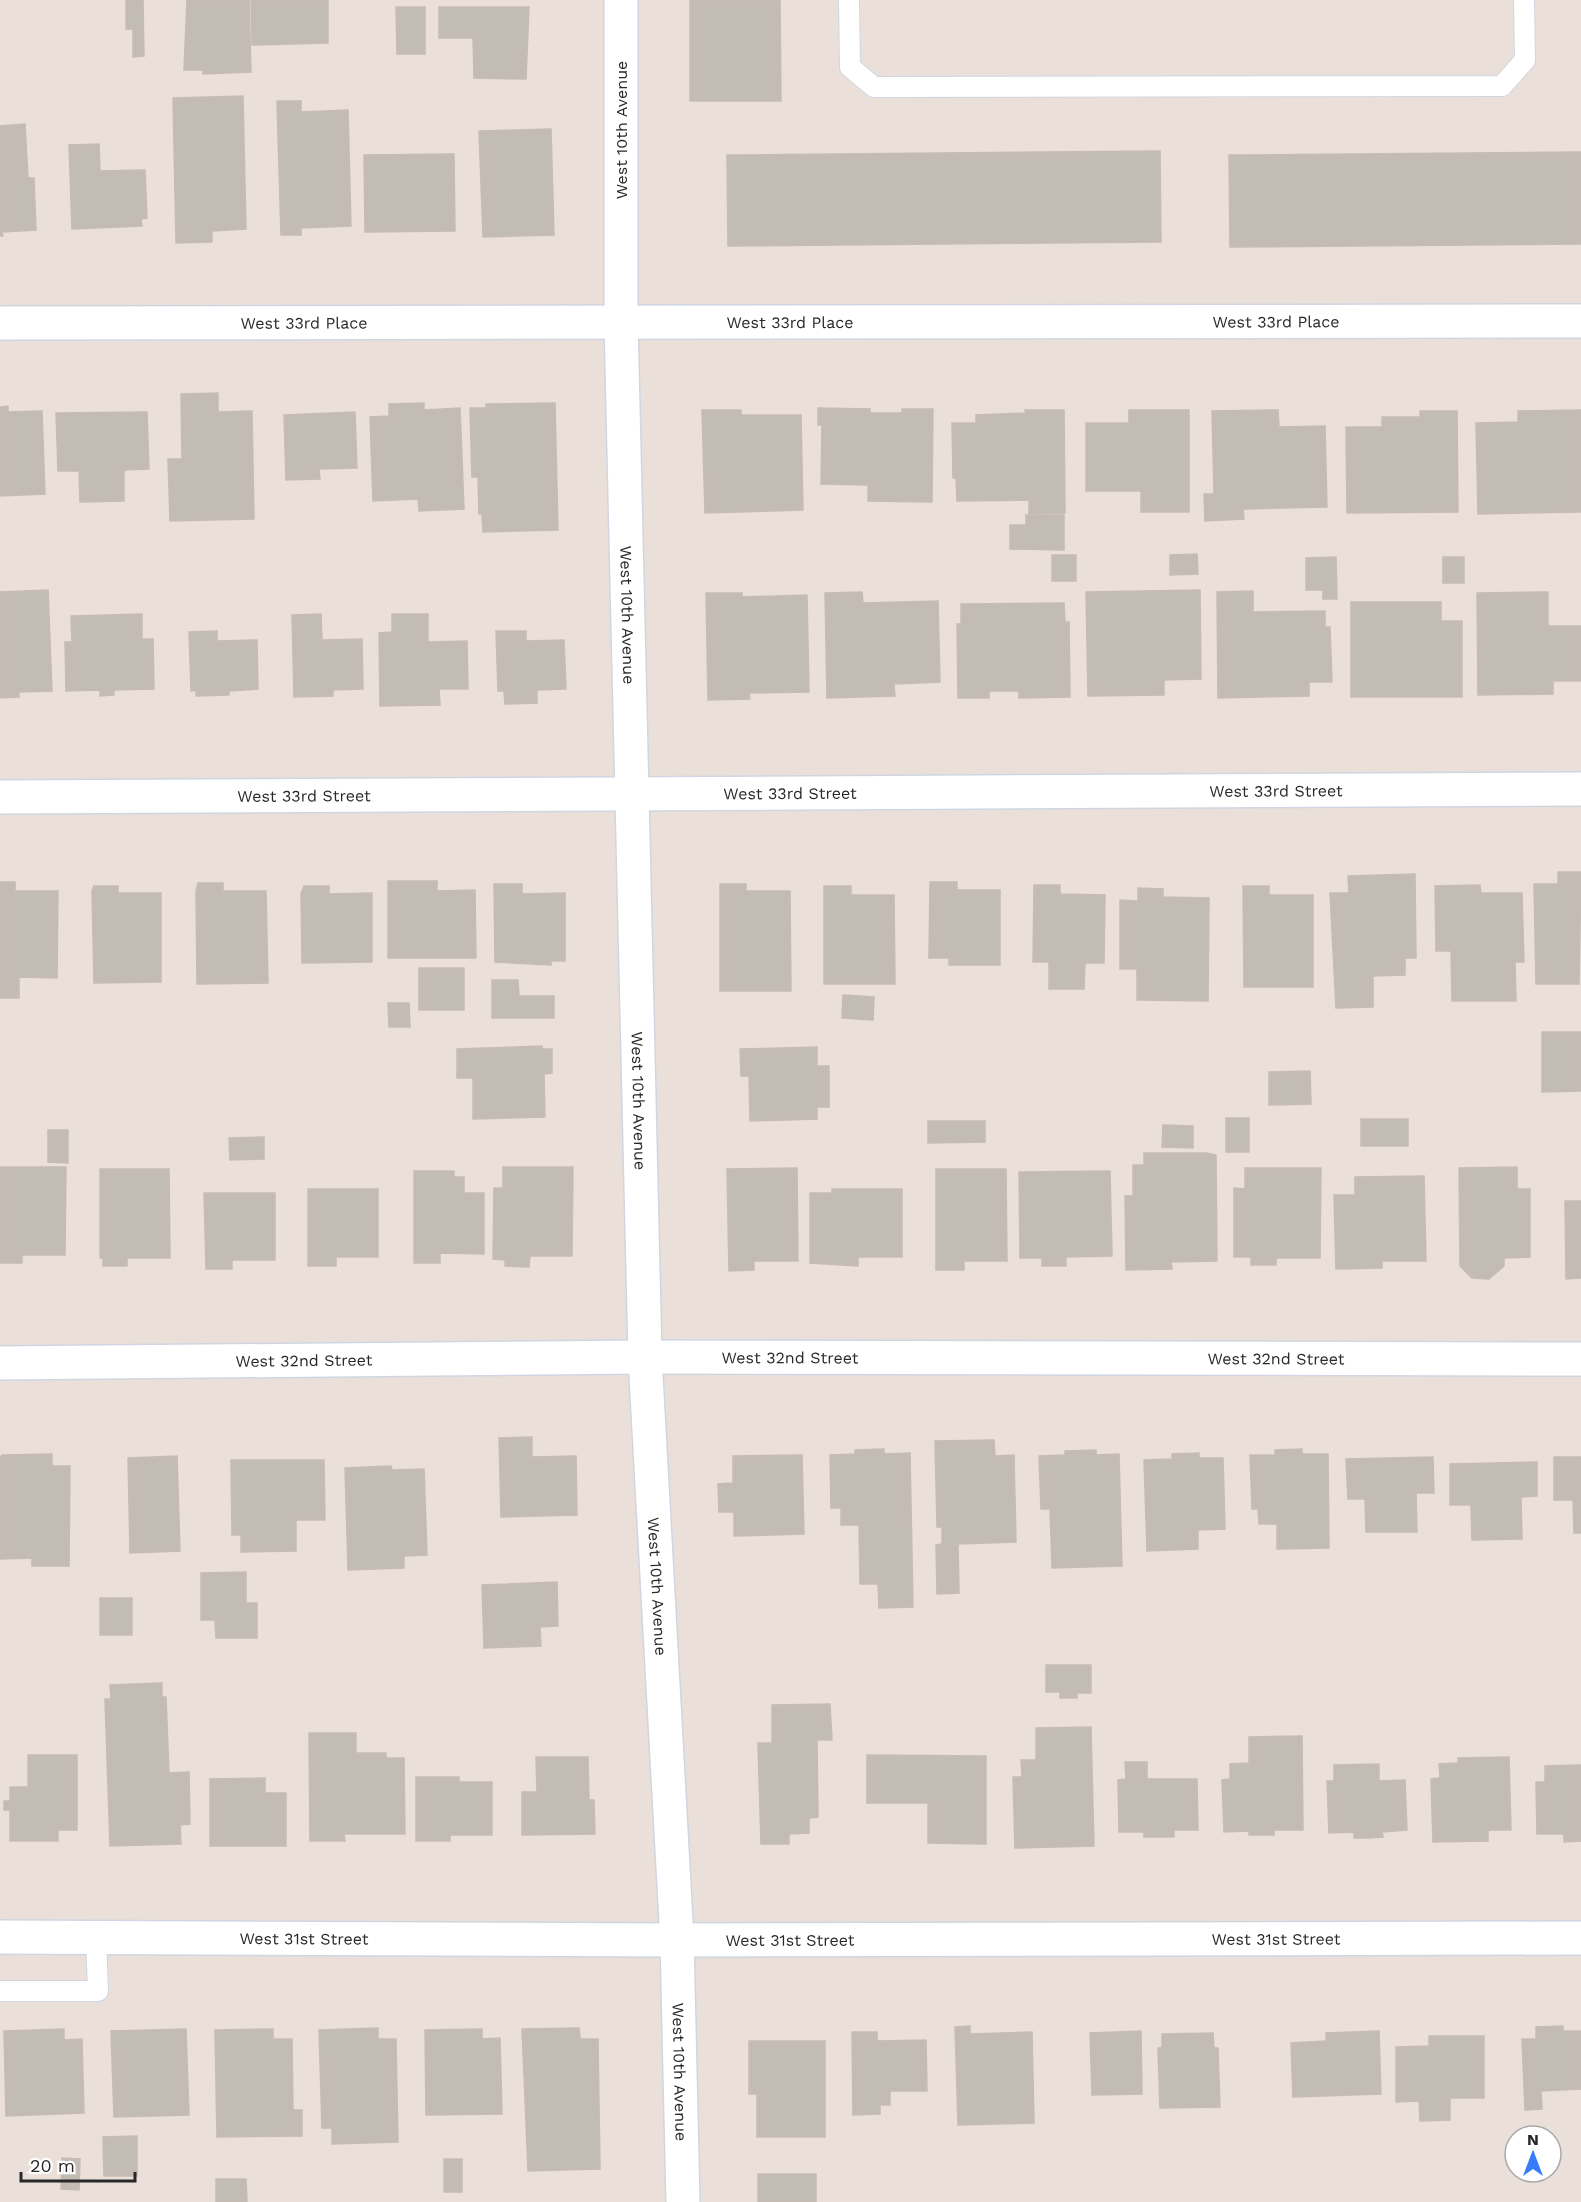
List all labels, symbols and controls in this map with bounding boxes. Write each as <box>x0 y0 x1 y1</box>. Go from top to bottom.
street label: West 10th Avenue <box>612 61 631 199</box>
street label: West 33rd Place <box>1212 312 1340 331</box>
street label: West 33rd Place <box>726 313 854 332</box>
street label: West 33rd Place <box>240 314 368 333</box>
street label: West 10th Avenue <box>616 545 638 684</box>
street label: West 33rd Street <box>1209 781 1343 801</box>
street label: West 33rd Street <box>723 784 857 803</box>
street label: West 33rd Street <box>237 786 371 806</box>
street label: West 10th Avenue <box>627 1031 650 1170</box>
street label: West 32nd Street <box>721 1348 859 1367</box>
street label: West 32nd Street <box>1207 1349 1345 1368</box>
street label: West 32nd Street <box>235 1351 373 1371</box>
street label: West 10th Avenue <box>644 1517 670 1656</box>
street label: West 31st Street <box>239 1929 369 1949</box>
street label: West 31st Street <box>1211 1930 1341 1949</box>
street label: West 31st Street <box>725 1931 855 1950</box>
street label: West 10th Avenue <box>668 2002 691 2141</box>
north arrow <box>1503 2124 1563 2184</box>
text: N <box>1527 2130 1539 2149</box>
scale bar <box>21 2145 135 2183</box>
text: 20 m <box>30 2155 75 2176</box>

